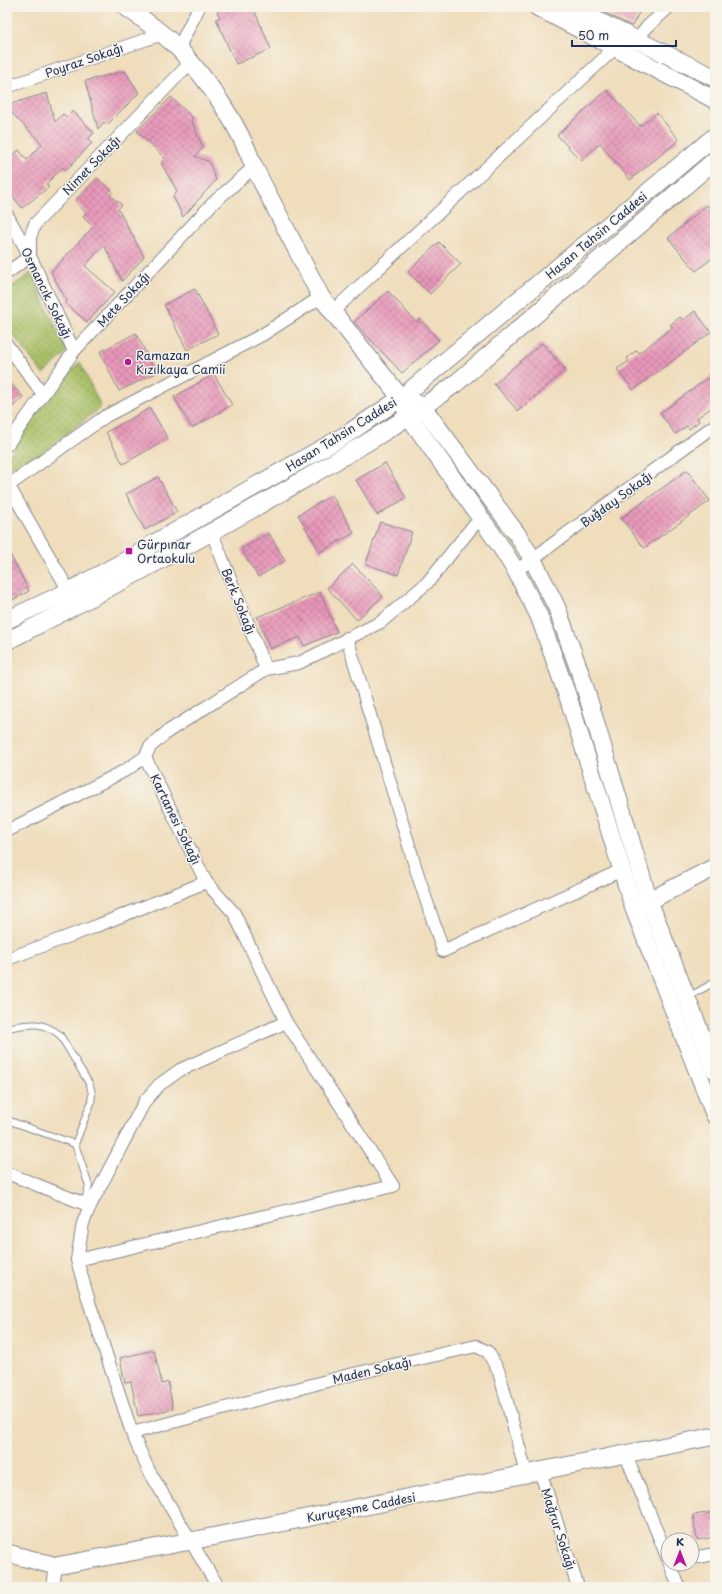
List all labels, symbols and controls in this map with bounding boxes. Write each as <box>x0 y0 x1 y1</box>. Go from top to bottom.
scale bar <box>572 22 676 48</box>
text: 50 m <box>578 26 609 44</box>
street label: Poyraz Sokağı <box>43 38 125 82</box>
street label: Nimet Sokağı <box>58 131 124 199</box>
street label: Hasan Tahsin Caddesi <box>541 187 651 283</box>
street label: Osmancık Sokağı <box>17 244 77 342</box>
street label: Mete Sokağı <box>92 267 154 331</box>
place label: Ramazan Kızılkaya Camii <box>136 346 226 378</box>
marker: Ramazan Kızılkaya Camii <box>123 357 133 367</box>
street label: Hasan Tahsin Caddesi <box>282 393 400 475</box>
street label: Buğday Sokağı <box>576 467 656 531</box>
place label: Gürpınar Ortaokulu <box>137 535 195 567</box>
marker: Gürpınar Ortaokulu <box>124 546 134 556</box>
street label: Berk Sokağı <box>218 565 260 637</box>
street label: Kartanesi Sokağı <box>146 771 206 867</box>
street label: Maden Sokağı <box>331 1352 413 1388</box>
street label: Mağrur Sokağı <box>537 1486 581 1572</box>
street label: Kuruçeşme Caddesi <box>305 1488 417 1526</box>
north arrow <box>660 1532 700 1572</box>
text: K <box>676 1533 684 1550</box>

